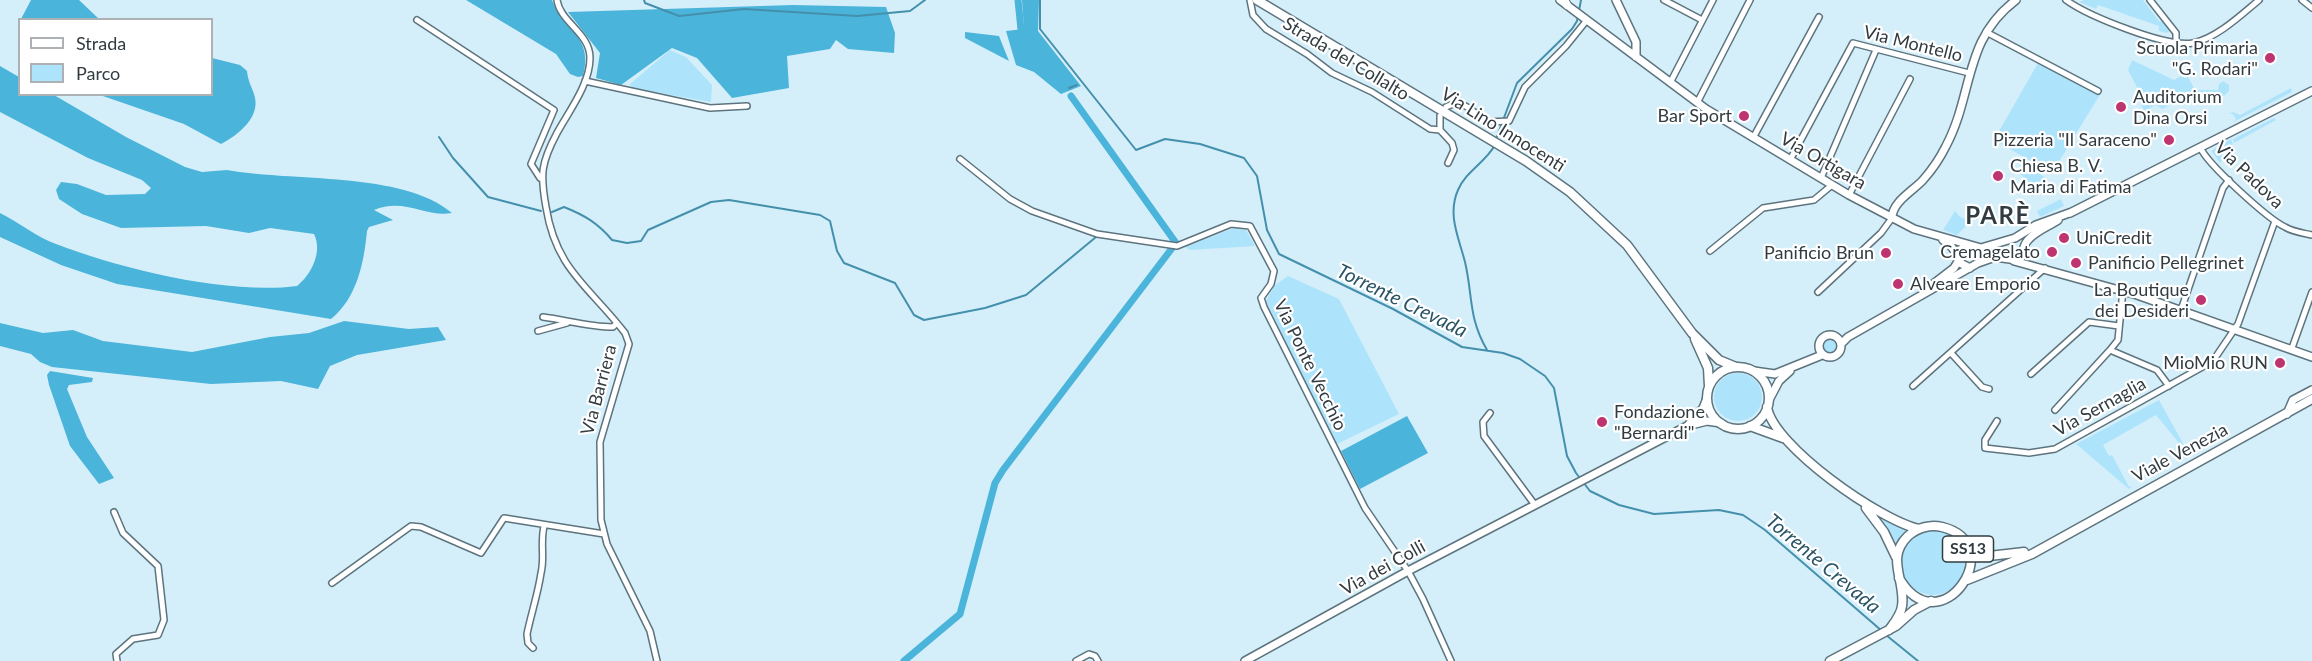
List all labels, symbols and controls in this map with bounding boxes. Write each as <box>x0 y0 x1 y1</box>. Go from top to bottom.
street label: Strada del Collalto <box>1279 13 1413 105</box>
legend <box>18 18 213 96</box>
street label: Via Montello <box>1861 21 1965 67</box>
text: Strada <box>76 32 126 54</box>
place label: Scuola Primaria "G. Rodari" <box>2137 37 2258 80</box>
marker: Scuola Primaria "G. Rodari" <box>2263 51 2277 65</box>
text: Parco <box>76 62 120 84</box>
street label: Via Lino Innocenti <box>1437 83 1569 177</box>
place label: Auditorium Dina Orsi <box>2133 86 2222 128</box>
marker: Auditorium Dina Orsi <box>2114 100 2128 114</box>
place label: Bar Sport <box>1658 105 1732 127</box>
marker: Bar Sport <box>1737 109 1751 123</box>
street label: Via Ortigara <box>1776 128 1870 194</box>
place label: Pizzeria "Il Saraceno" <box>1993 129 2157 151</box>
marker: Pizzeria "Il Saraceno" <box>2162 133 2176 147</box>
street label: Via Padova <box>2210 137 2288 213</box>
place label: Chiesa B. V. Maria di Fatima <box>2010 155 2131 198</box>
marker: Chiesa B. V. Maria di Fatima <box>1991 169 2005 183</box>
district label: PARÈ <box>1965 202 2031 230</box>
place label: UniCredit <box>2076 227 2152 249</box>
marker: UniCredit <box>2057 231 2071 245</box>
place label: Cremagelato <box>1940 241 2040 263</box>
place label: Panificio Brun <box>1764 242 1874 264</box>
marker: Cremagelato <box>2045 245 2059 259</box>
marker: Panificio Brun <box>1879 246 1893 260</box>
place label: Panificio Pellegrinet <box>2088 252 2244 274</box>
marker: Panificio Pellegrinet <box>2069 256 2083 270</box>
water label: Torrente Crevada <box>1333 259 1471 343</box>
place label: Alveare Emporio <box>1910 273 2040 295</box>
marker: Alveare Emporio <box>1891 277 1905 291</box>
place label: La Boutique dei Desideri <box>2094 279 2189 322</box>
marker: La Boutique dei Desideri <box>2194 293 2208 307</box>
street label: Via Ponte Vecchio <box>1269 296 1351 434</box>
street label: Via Barriera <box>577 342 621 438</box>
place label: MioMio RUN <box>2163 352 2268 374</box>
marker: MioMio RUN <box>2273 356 2287 370</box>
street label: Via Sernaglia <box>2050 373 2150 441</box>
place label: Fondazione "Bernardi" <box>1614 401 1705 444</box>
marker: Fondazione "Bernardi" <box>1595 415 1609 429</box>
street label: Viale Venezia <box>2129 419 2231 487</box>
water label: Torrente Crevada <box>1761 509 1885 619</box>
street label: Via dei Colli <box>1337 536 1429 600</box>
road number: SS13 <box>1942 536 1994 562</box>

